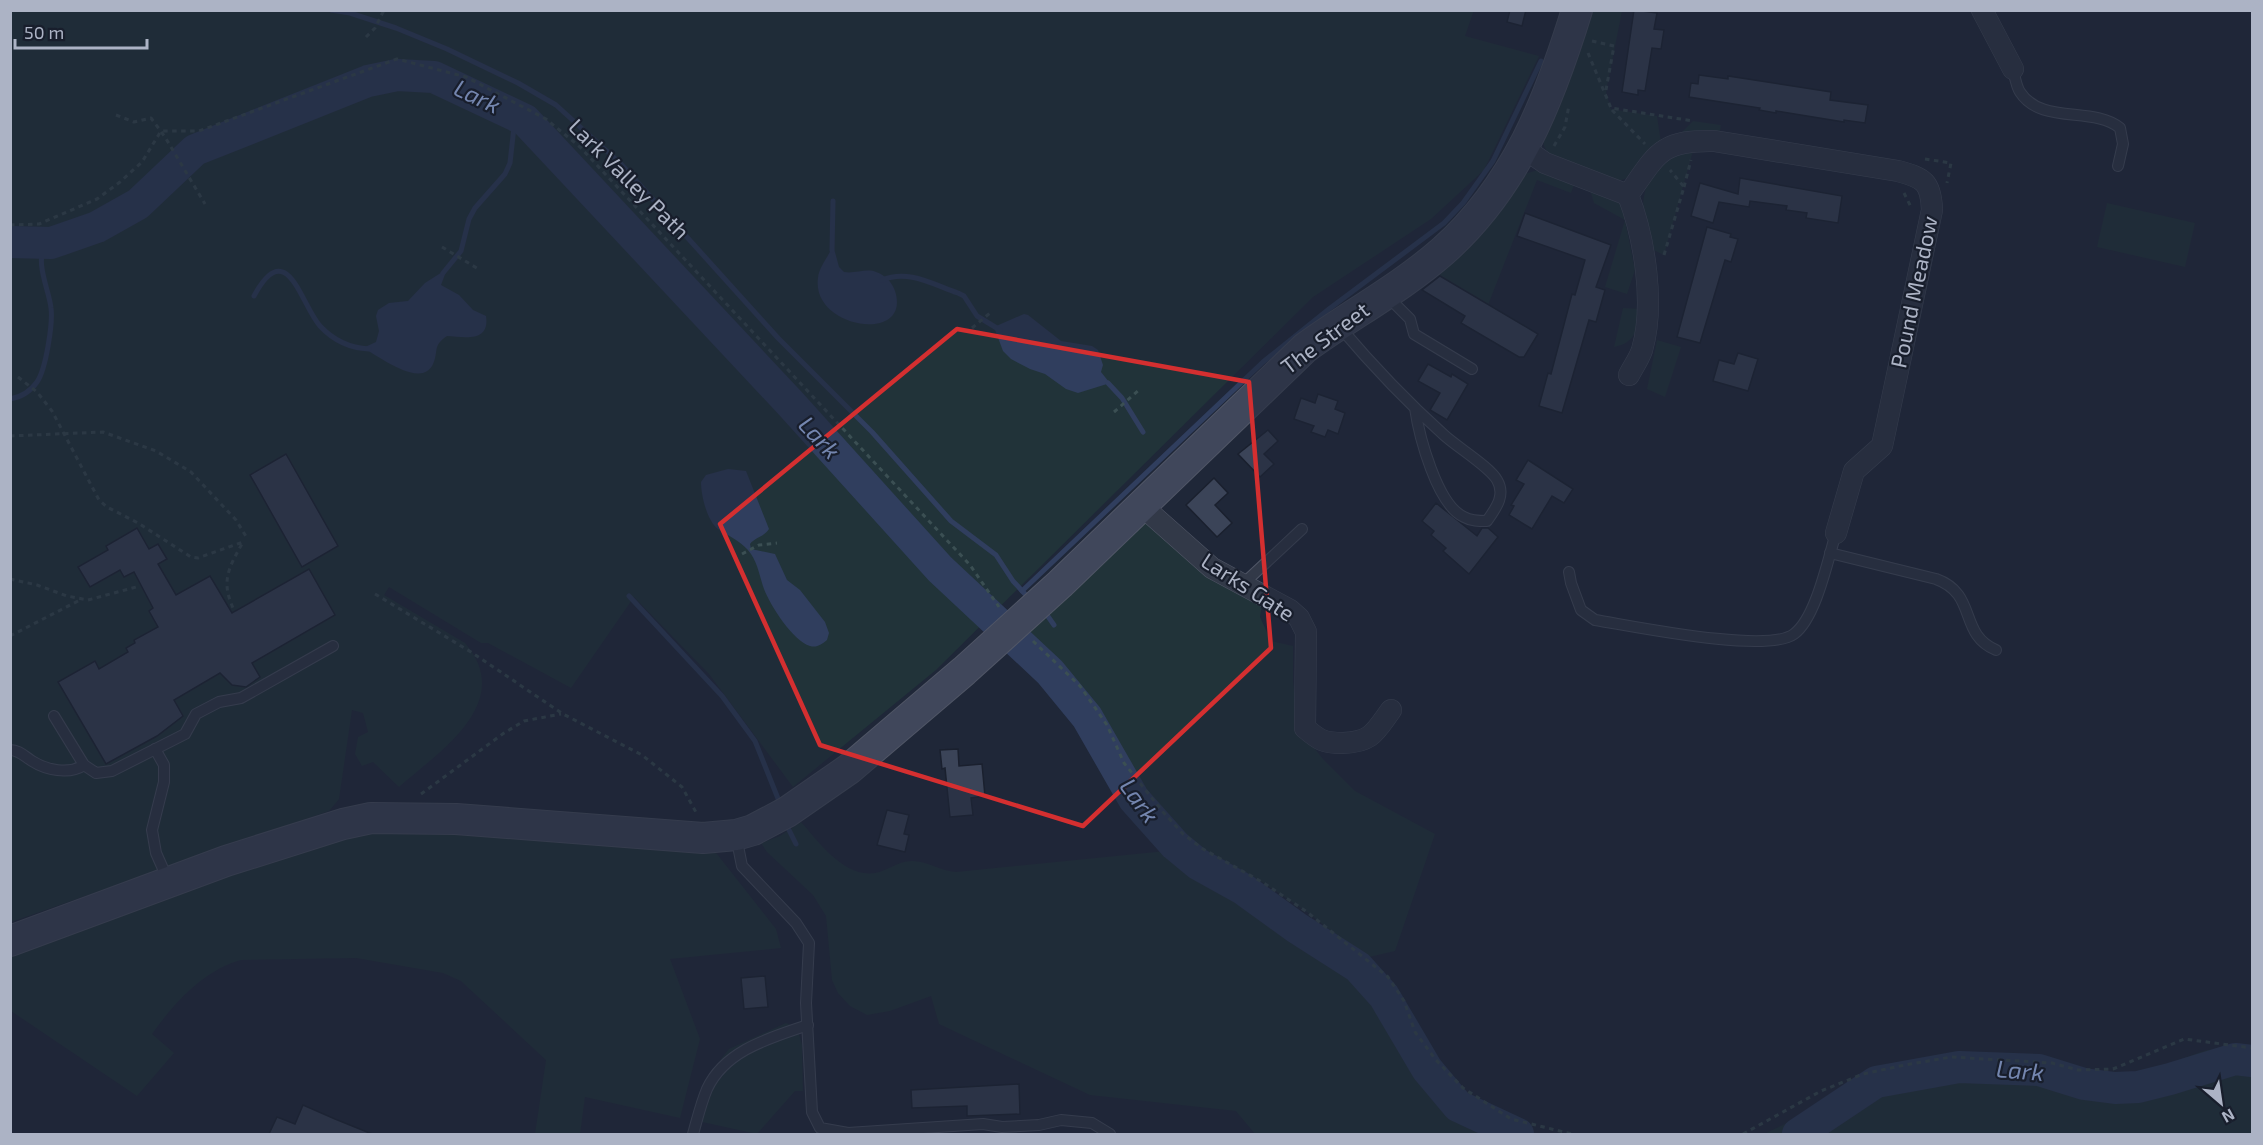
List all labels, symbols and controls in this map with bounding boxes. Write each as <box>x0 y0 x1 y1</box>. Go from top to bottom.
scale bar <box>15 12 147 50</box>
text: 50 m <box>24 21 64 43</box>
water label: Lark <box>450 72 506 119</box>
street label: Lark Valley Path <box>564 113 695 244</box>
street label: Pound Meadow <box>1884 214 1942 370</box>
street label: The Street <box>1275 296 1374 379</box>
water label: Lark <box>793 410 847 464</box>
street label: Larks Gate <box>1197 547 1300 626</box>
water label: Lark <box>1114 772 1166 828</box>
water label: Lark <box>1995 1053 2045 1086</box>
north arrow <box>2191 1073 2251 1133</box>
text: N <box>2219 1105 2238 1128</box>

